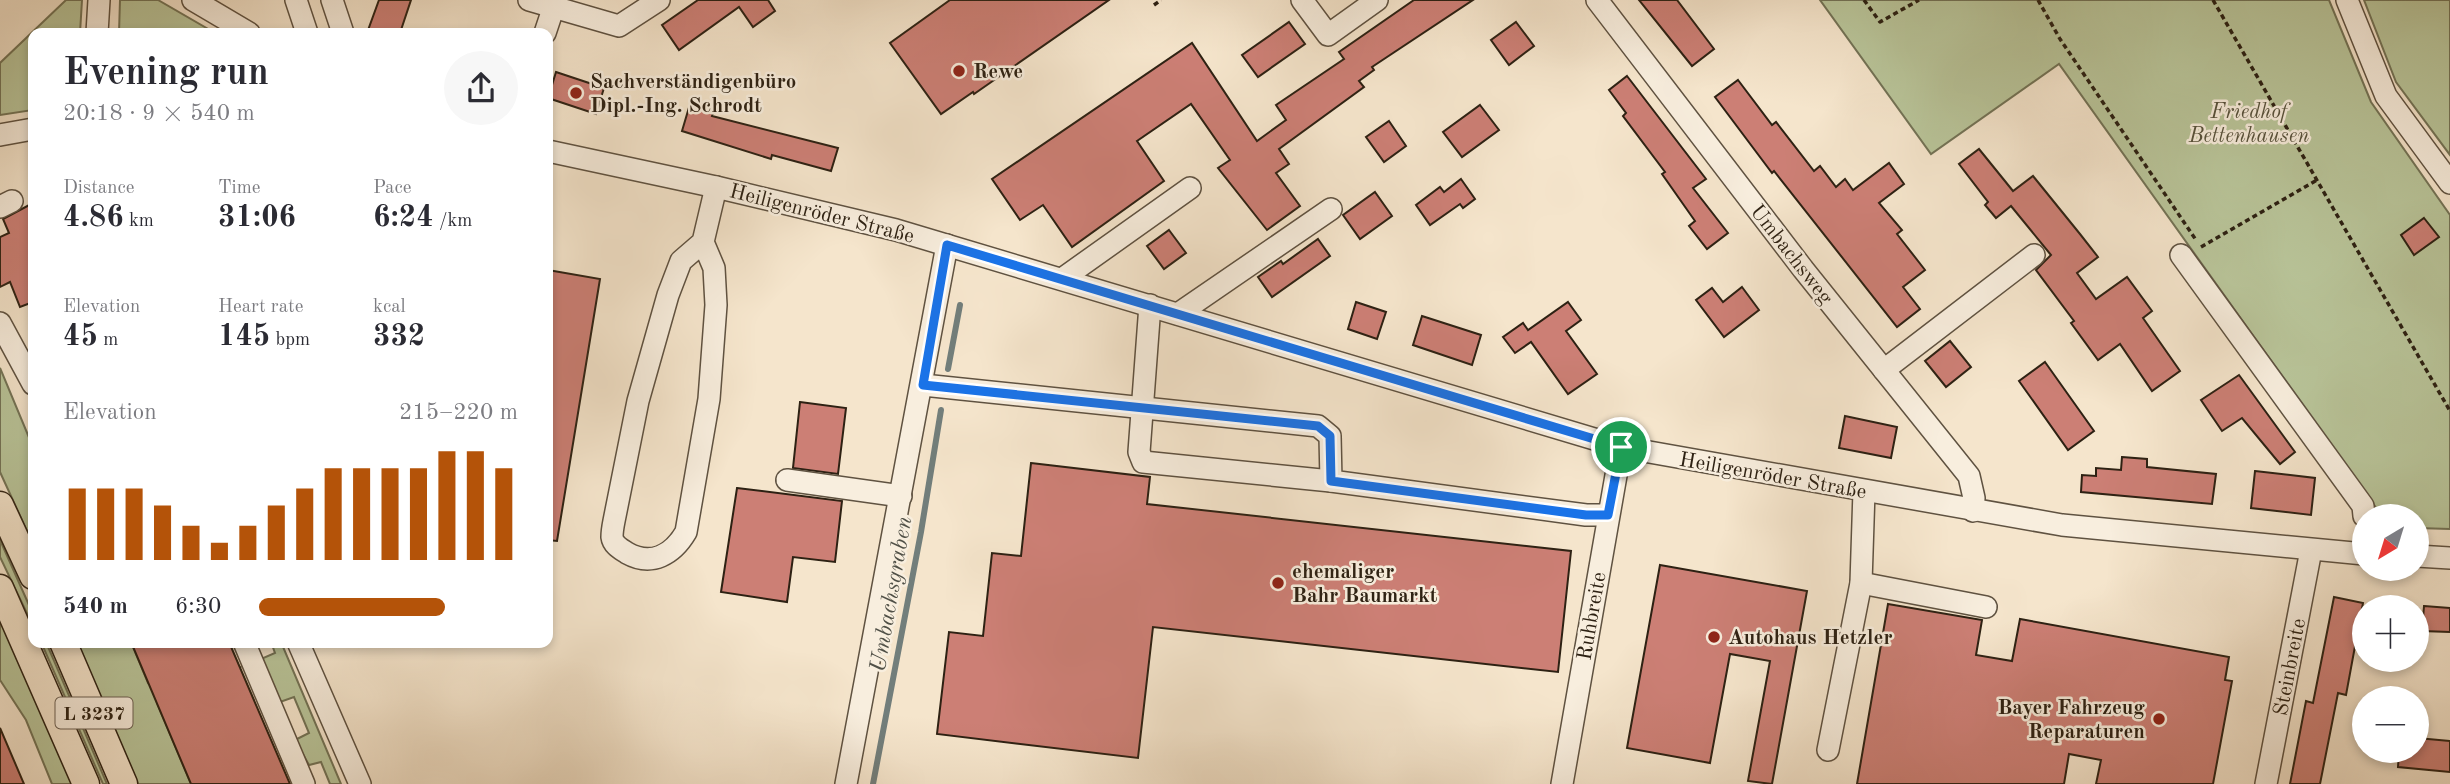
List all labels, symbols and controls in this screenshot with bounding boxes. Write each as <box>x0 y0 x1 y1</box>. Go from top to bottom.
button: share <box>444 51 518 125</box>
text: Evening run <box>63 55 269 93</box>
place label: Rewe <box>973 62 1023 83</box>
marker: Rewe <box>951 63 967 79</box>
place label: Sachverständigenbüro Dipl.-Ing. Schrodt <box>590 72 796 117</box>
marker: Sachverständigenbüro Dipl.-Ing. Schrodt <box>568 85 584 101</box>
text: 20:18 · 9 × 540 m <box>63 102 255 125</box>
park label: Friedhof Bettenhausen <box>2188 102 2309 147</box>
text: Distance <box>63 179 135 198</box>
text: Time <box>218 179 261 198</box>
text: Pace <box>373 179 412 198</box>
street label: Heiligenröder Straße <box>727 181 916 248</box>
street label: Umbachsweg <box>1746 201 1836 309</box>
text: 4.86 <box>63 203 124 233</box>
text: 31:06 <box>218 203 296 233</box>
text: 6:24 <box>373 203 434 233</box>
text: km <box>124 212 154 231</box>
text: /km <box>434 212 472 231</box>
text: Elevation <box>63 298 140 317</box>
text: Heart rate <box>218 298 303 317</box>
text: kcal <box>373 298 406 317</box>
text: 45 <box>63 322 98 352</box>
text: 145 <box>218 322 270 352</box>
text: 332 <box>373 322 425 352</box>
text: m <box>98 331 118 350</box>
text: bpm <box>270 331 310 350</box>
text: Elevation <box>63 401 157 424</box>
text: 215–220 m <box>399 401 518 424</box>
pin <box>1591 417 1651 477</box>
icon: arrive <box>1602 428 1640 466</box>
street label: Heiligenröder Straße <box>1677 450 1868 503</box>
north arrow <box>2352 504 2429 581</box>
map controls <box>2352 504 2429 763</box>
water label: Umbachsgraben <box>866 514 918 674</box>
place label: ehemaliger Bahr Baumarkt <box>1292 562 1438 607</box>
street label: Ruhbreite <box>1574 570 1611 662</box>
marker: ehemaliger Bahr Baumarkt <box>1270 575 1286 591</box>
text: 540 m <box>63 595 128 618</box>
text: 6:30 <box>175 595 221 618</box>
button: + <box>2352 595 2429 672</box>
street label: Steinbreite <box>2271 617 2310 718</box>
place label: Autohaus Hetzler <box>1728 628 1893 649</box>
marker: Autohaus Hetzler <box>1706 629 1722 645</box>
button: − <box>2352 686 2429 763</box>
road number: L 3237 <box>56 698 132 728</box>
place label: Bayer Fahrzeug Reparaturen <box>1997 698 2145 743</box>
marker: Bayer Fahrzeug Reparaturen <box>2151 711 2167 727</box>

